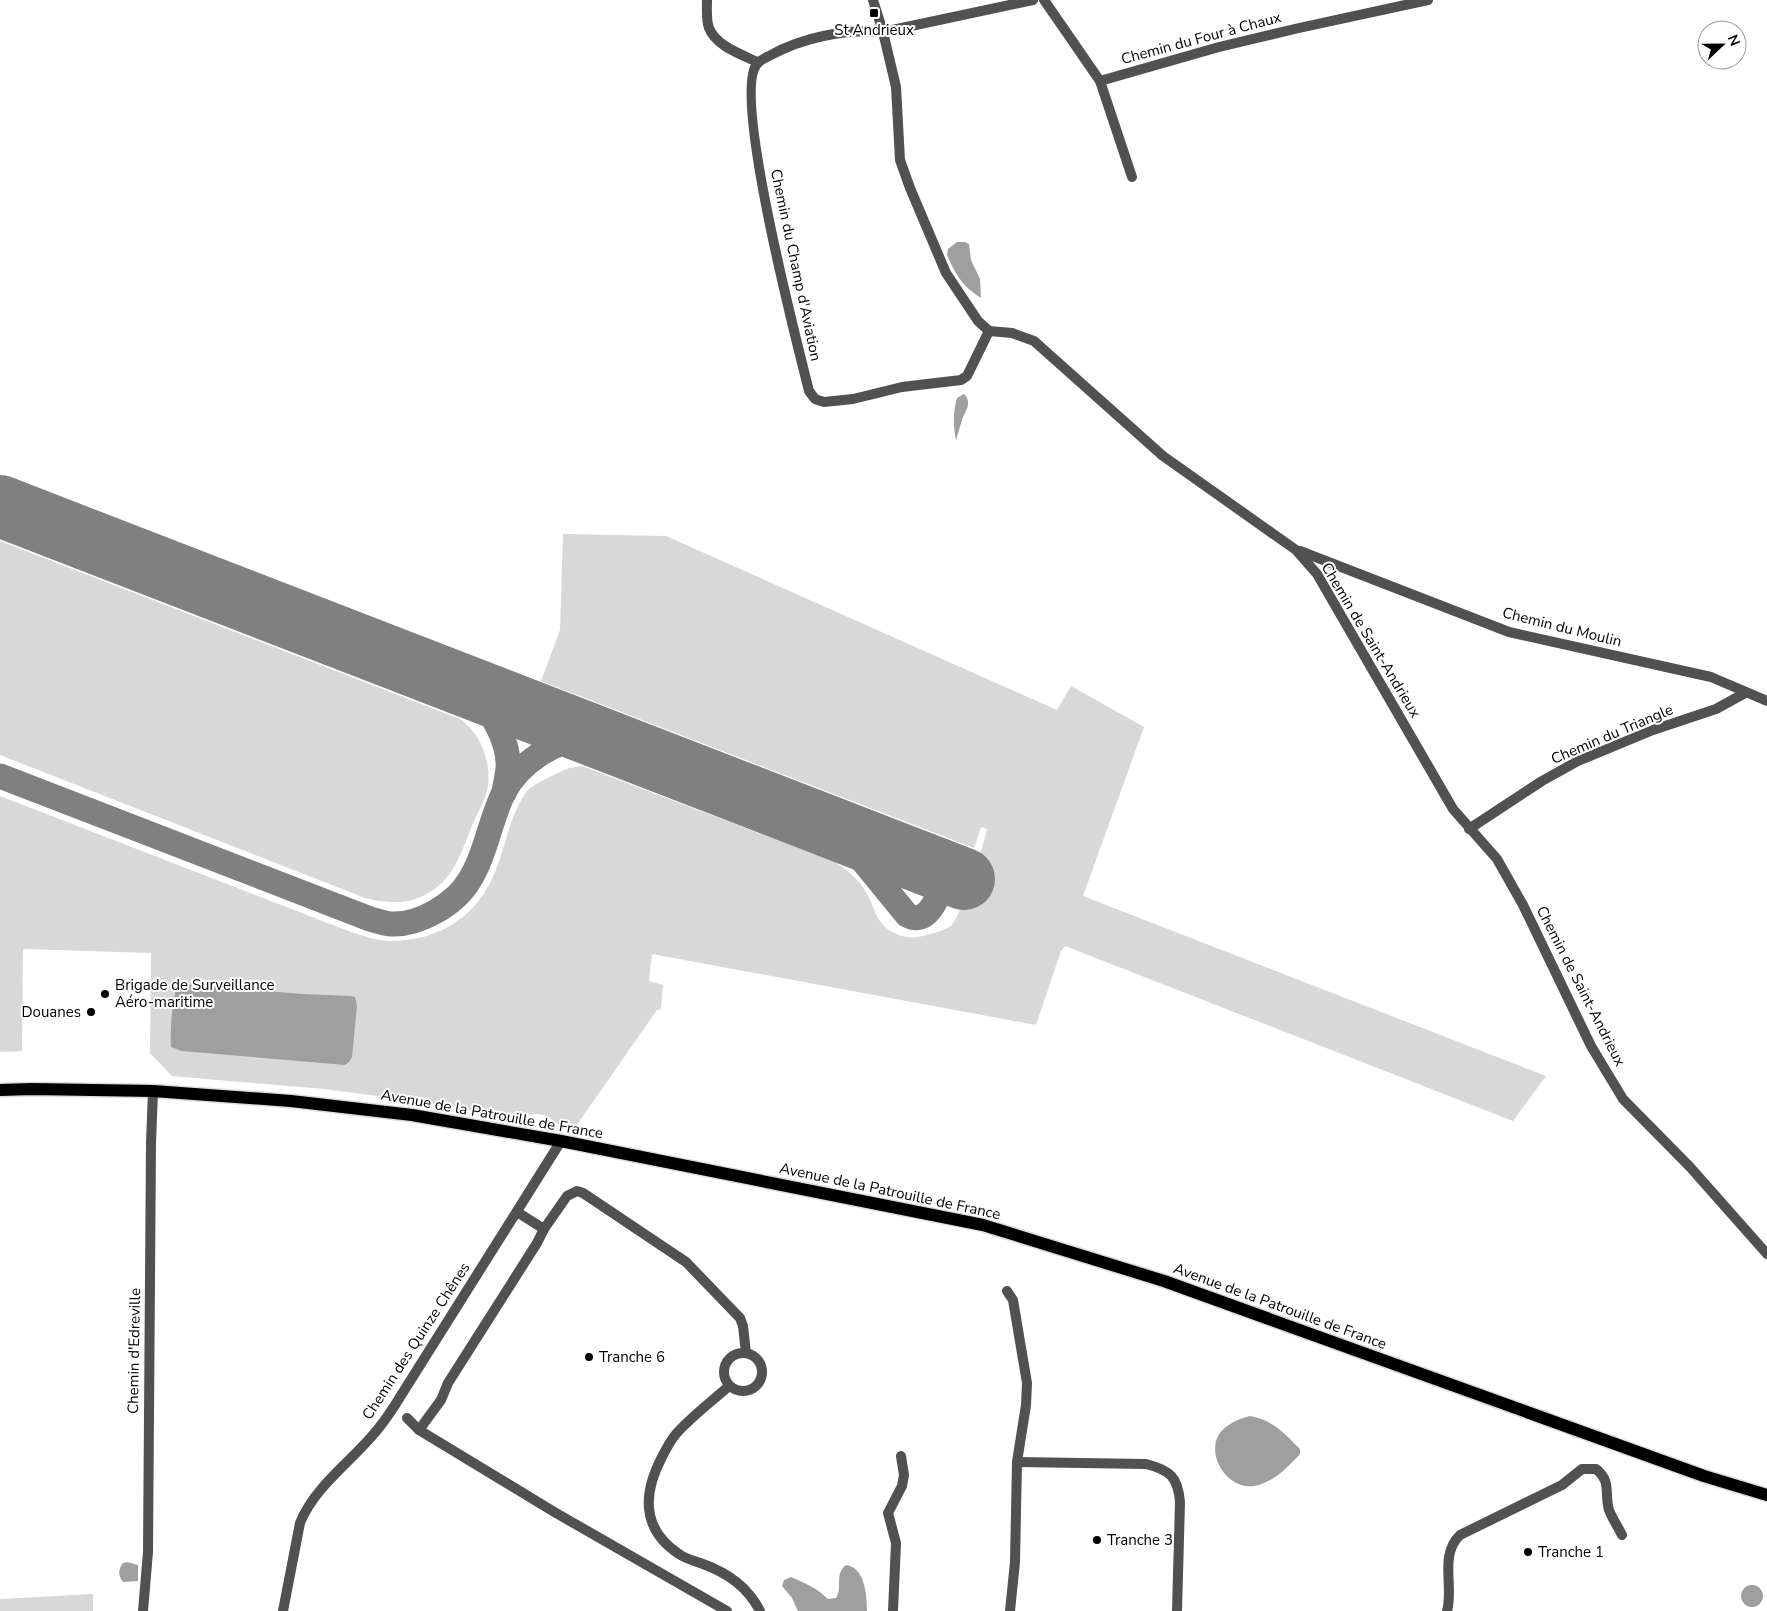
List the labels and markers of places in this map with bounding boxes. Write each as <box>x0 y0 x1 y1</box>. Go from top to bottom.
marker: St Andrieux <box>868 7 880 19</box>
place label: St Andrieux <box>834 20 914 40</box>
place label: Brigade de Surveillance Aéro-maritime <box>115 975 275 1012</box>
marker: Brigade de Surveillance Aéro-maritime <box>99 988 111 1000</box>
place label: Douanes <box>21 1002 81 1022</box>
marker: Douanes <box>85 1006 97 1018</box>
place label: Tranche 6 <box>599 1347 665 1367</box>
marker: Tranche 6 <box>583 1351 595 1363</box>
place label: Tranche 3 <box>1107 1530 1173 1550</box>
marker: Tranche 3 <box>1091 1534 1103 1546</box>
place label: Tranche 1 <box>1538 1542 1604 1562</box>
marker: Tranche 1 <box>1522 1546 1534 1558</box>

